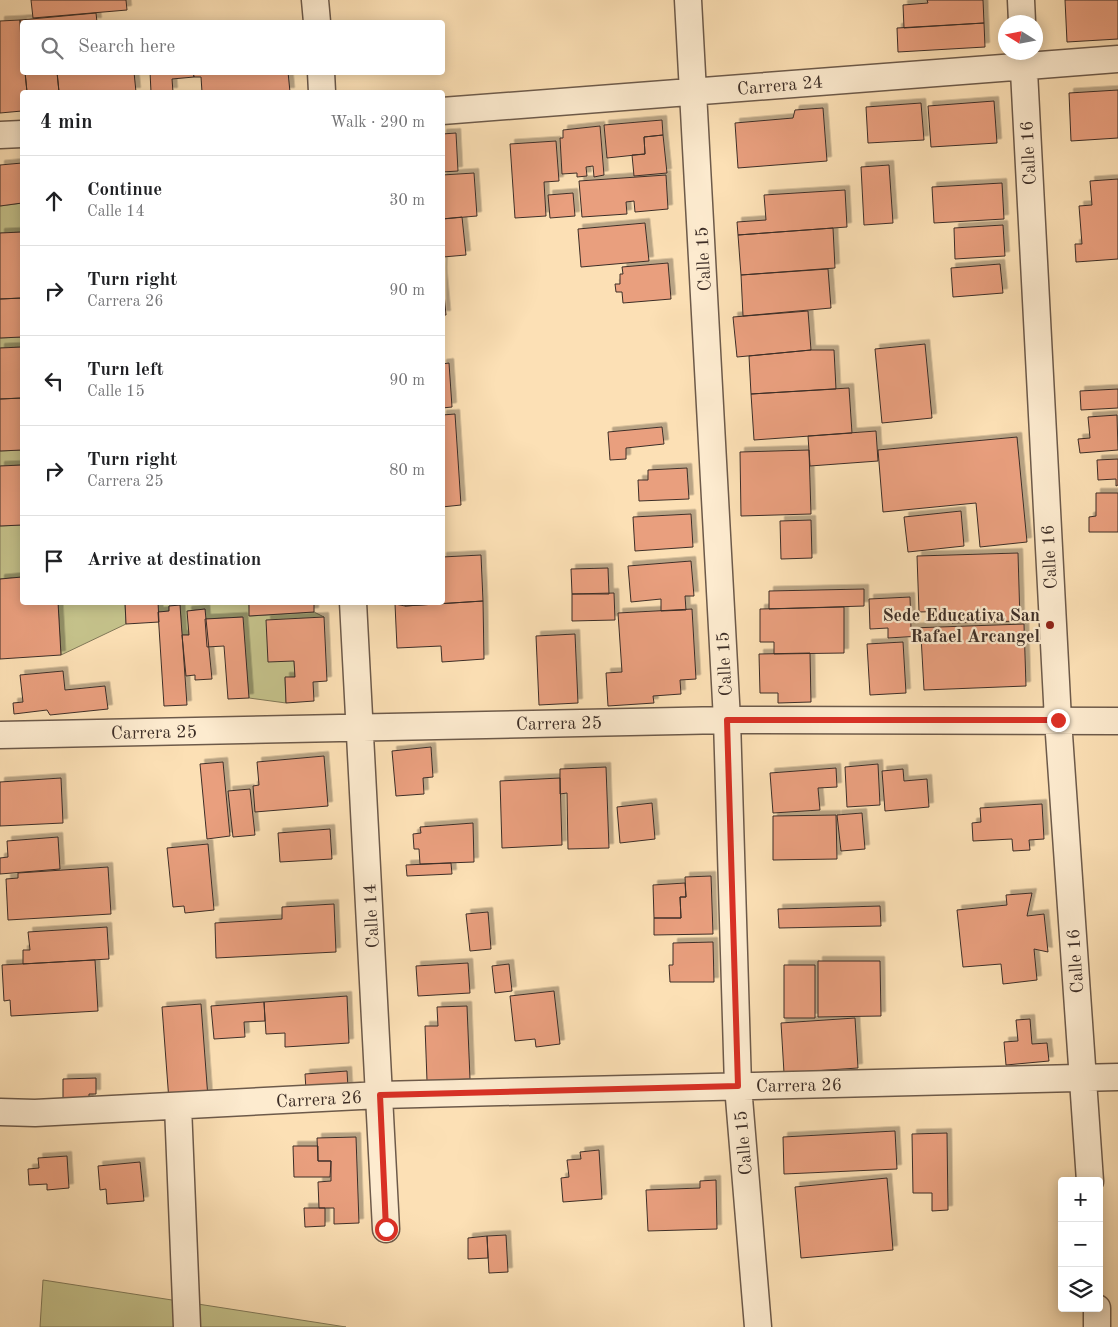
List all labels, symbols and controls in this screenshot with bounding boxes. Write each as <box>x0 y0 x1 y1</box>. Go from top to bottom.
north arrow <box>998 15 1043 60</box>
search box <box>20 20 445 75</box>
icon: search <box>38 34 66 62</box>
text: Search here <box>78 38 175 57</box>
street label: Carrera 24 <box>736 73 824 99</box>
text: 4 min <box>40 112 93 133</box>
text: Walk · 290 m <box>330 115 425 131</box>
street label: Calle 16 <box>1018 120 1040 186</box>
text: Continue <box>87 181 162 200</box>
icon: ahead <box>40 187 68 215</box>
text: 30 m <box>389 193 425 209</box>
text: Calle 14 <box>87 204 145 220</box>
street label: Calle 15 <box>693 226 715 292</box>
text: Turn right <box>87 271 177 290</box>
icon: right <box>40 277 68 305</box>
text: 90 m <box>389 283 425 299</box>
text: Carrera 26 <box>87 294 164 310</box>
text: Turn left <box>87 361 164 380</box>
icon: left <box>40 367 68 395</box>
text: 90 m <box>389 373 425 389</box>
text: Calle 15 <box>87 384 145 400</box>
text: Turn right <box>87 451 177 470</box>
icon: right <box>40 457 68 485</box>
text: 80 m <box>389 463 425 479</box>
text: Carrera 25 <box>87 474 164 490</box>
street label: Calle 16 <box>1039 524 1061 590</box>
icon: arrive <box>40 547 68 575</box>
text: Arrive at destination <box>87 551 261 570</box>
place label: Sede Educativa San Rafael Arcangel <box>882 607 1040 646</box>
marker: Sede Educativa San Rafael Arcangel <box>1044 619 1056 631</box>
street label: Calle 15 <box>714 631 736 697</box>
route end <box>1047 709 1070 732</box>
street label: Carrera 25 <box>516 714 602 734</box>
street label: Carrera 25 <box>111 723 197 743</box>
street label: Calle 14 <box>361 883 383 949</box>
street label: Calle 16 <box>1065 928 1087 994</box>
street label: Carrera 26 <box>756 1076 842 1096</box>
street label: Carrera 26 <box>276 1089 363 1111</box>
street label: Calle 15 <box>732 1110 756 1176</box>
map controls <box>1058 1177 1103 1312</box>
button: + <box>1058 1177 1103 1222</box>
route start <box>375 1218 398 1241</box>
button: − <box>1058 1222 1103 1267</box>
button: layers <box>1058 1267 1103 1312</box>

